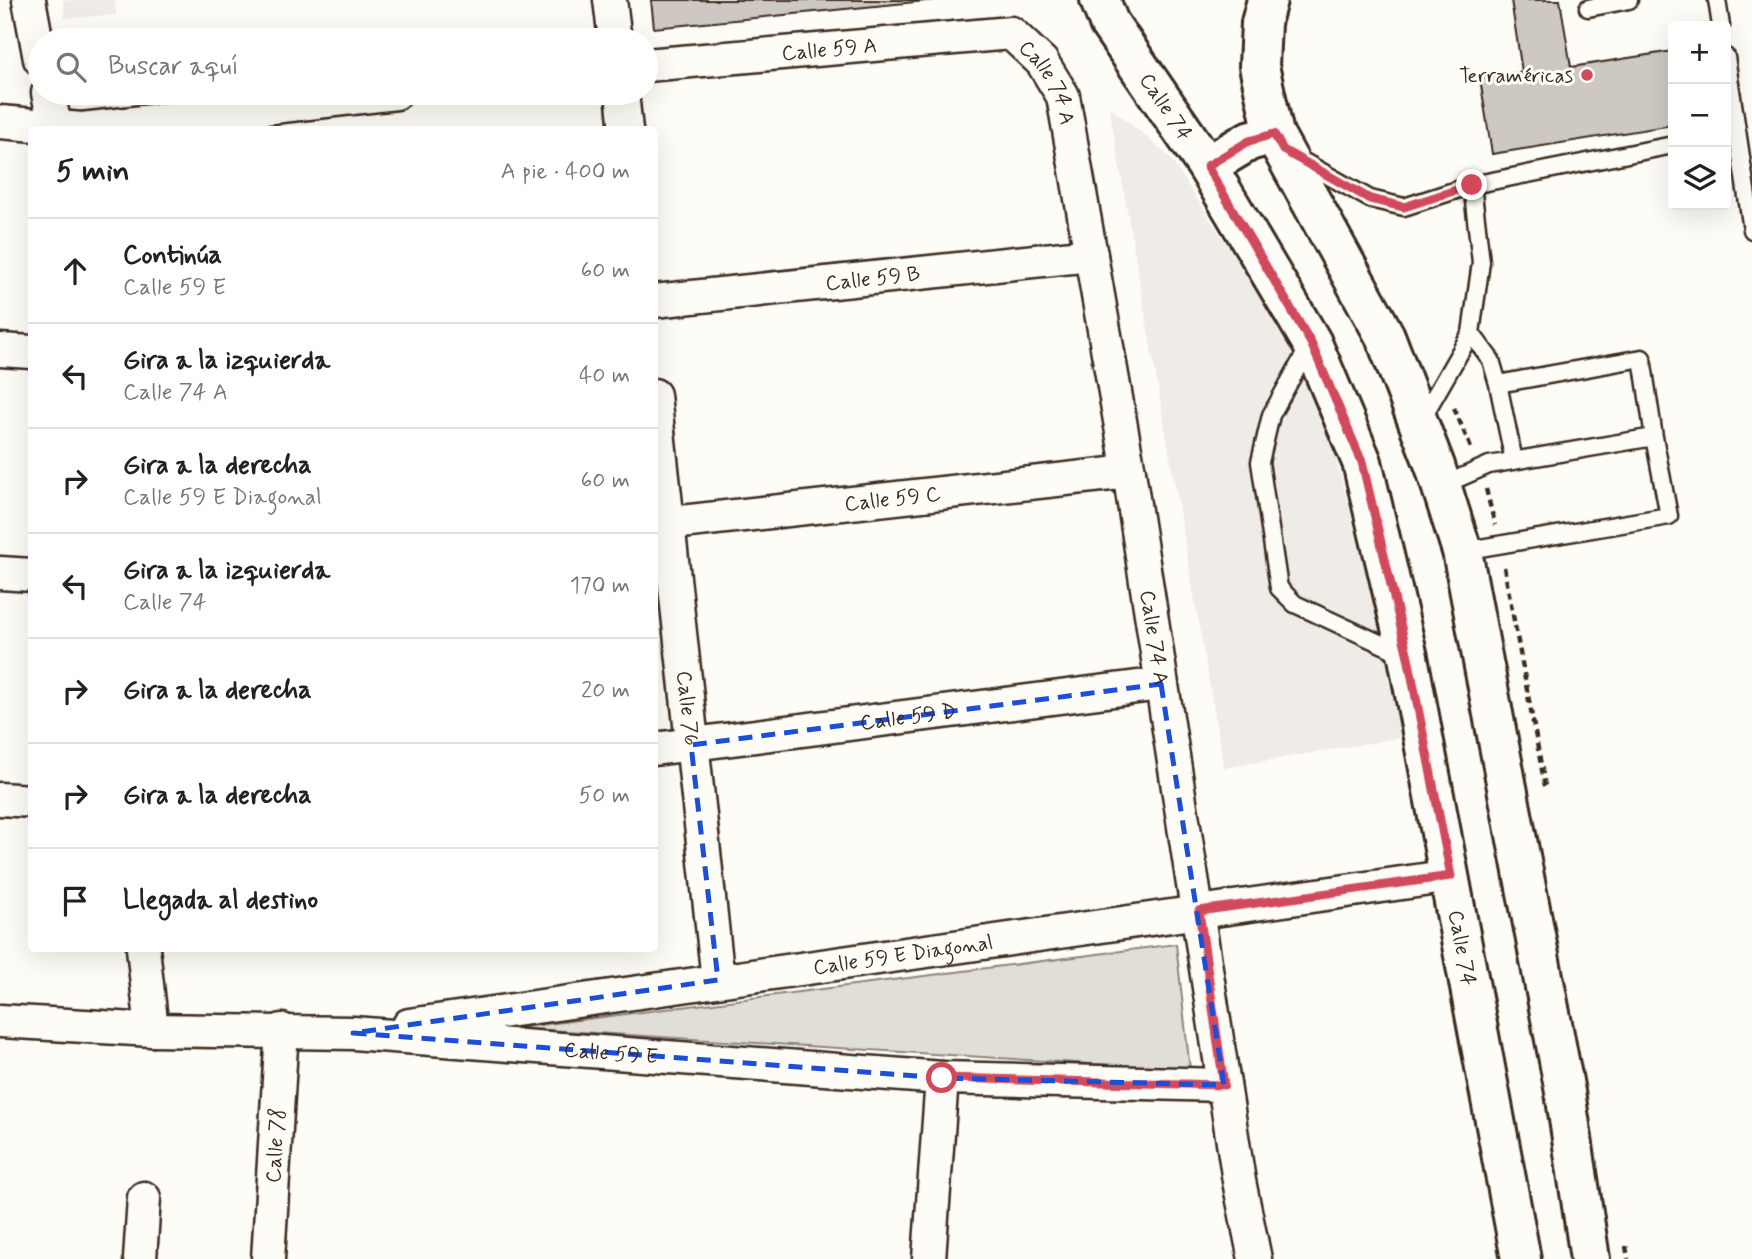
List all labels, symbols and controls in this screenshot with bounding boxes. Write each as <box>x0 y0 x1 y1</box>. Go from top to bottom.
map controls <box>1668 21 1731 210</box>
button: + <box>1668 21 1731 84</box>
search box <box>28 28 658 105</box>
street label: Calle 59 A <box>781 32 878 68</box>
street label: Calle 74 A <box>1012 34 1081 127</box>
icon: search <box>52 48 90 86</box>
text: Buscar aquí <box>108 50 239 84</box>
place label: Terraméricas <box>1459 62 1573 90</box>
marker: Terraméricas <box>1579 67 1595 83</box>
street label: Calle 74 <box>1132 68 1199 147</box>
button: − <box>1668 84 1731 147</box>
button: layers <box>1668 147 1731 210</box>
text: 5 min <box>56 152 130 191</box>
text: A pie · 400 m <box>501 157 630 187</box>
route end <box>1456 169 1487 200</box>
text: Continúa <box>123 239 222 273</box>
icon: ahead <box>56 252 94 290</box>
text: 60 m <box>581 256 630 286</box>
street label: Calle 59 B <box>824 260 922 298</box>
text: Calle 59 E <box>123 273 226 303</box>
text: Gira a la izquierda <box>123 344 330 378</box>
icon: left <box>56 357 94 395</box>
text: 40 m <box>579 361 630 391</box>
text: Calle 74 A <box>123 378 228 408</box>
text: Gira a la derecha <box>123 449 312 483</box>
icon: right <box>56 462 94 500</box>
text: 60 m <box>581 466 630 496</box>
street label: Calle 59 C <box>843 480 942 519</box>
text: Calle 59 E Diagonal <box>123 483 322 513</box>
text: Gira a la izquierda <box>123 554 330 588</box>
icon: left <box>56 567 94 605</box>
text: 170 m <box>570 571 630 601</box>
text: Calle 74 <box>123 588 207 618</box>
street label: Calle 74 A <box>1133 588 1175 687</box>
street label: Calle 76 <box>669 669 705 747</box>
icon: right <box>56 672 94 710</box>
text: Gira a la derecha <box>123 674 312 708</box>
text: 20 m <box>581 676 630 706</box>
street label: Calle 59 D <box>859 697 958 737</box>
icon: right <box>56 777 94 815</box>
text: Gira a la derecha <box>123 779 312 813</box>
text: 50 m <box>579 781 630 811</box>
icon: arrive <box>56 882 94 920</box>
text: Llegada al destino <box>123 884 318 918</box>
street label: Calle 74 <box>1441 908 1482 988</box>
street label: Calle 59 E Diagonal <box>811 929 995 982</box>
street label: Calle 59 E <box>563 1036 659 1071</box>
route start <box>926 1062 957 1093</box>
street label: Calle 78 <box>260 1107 292 1184</box>

